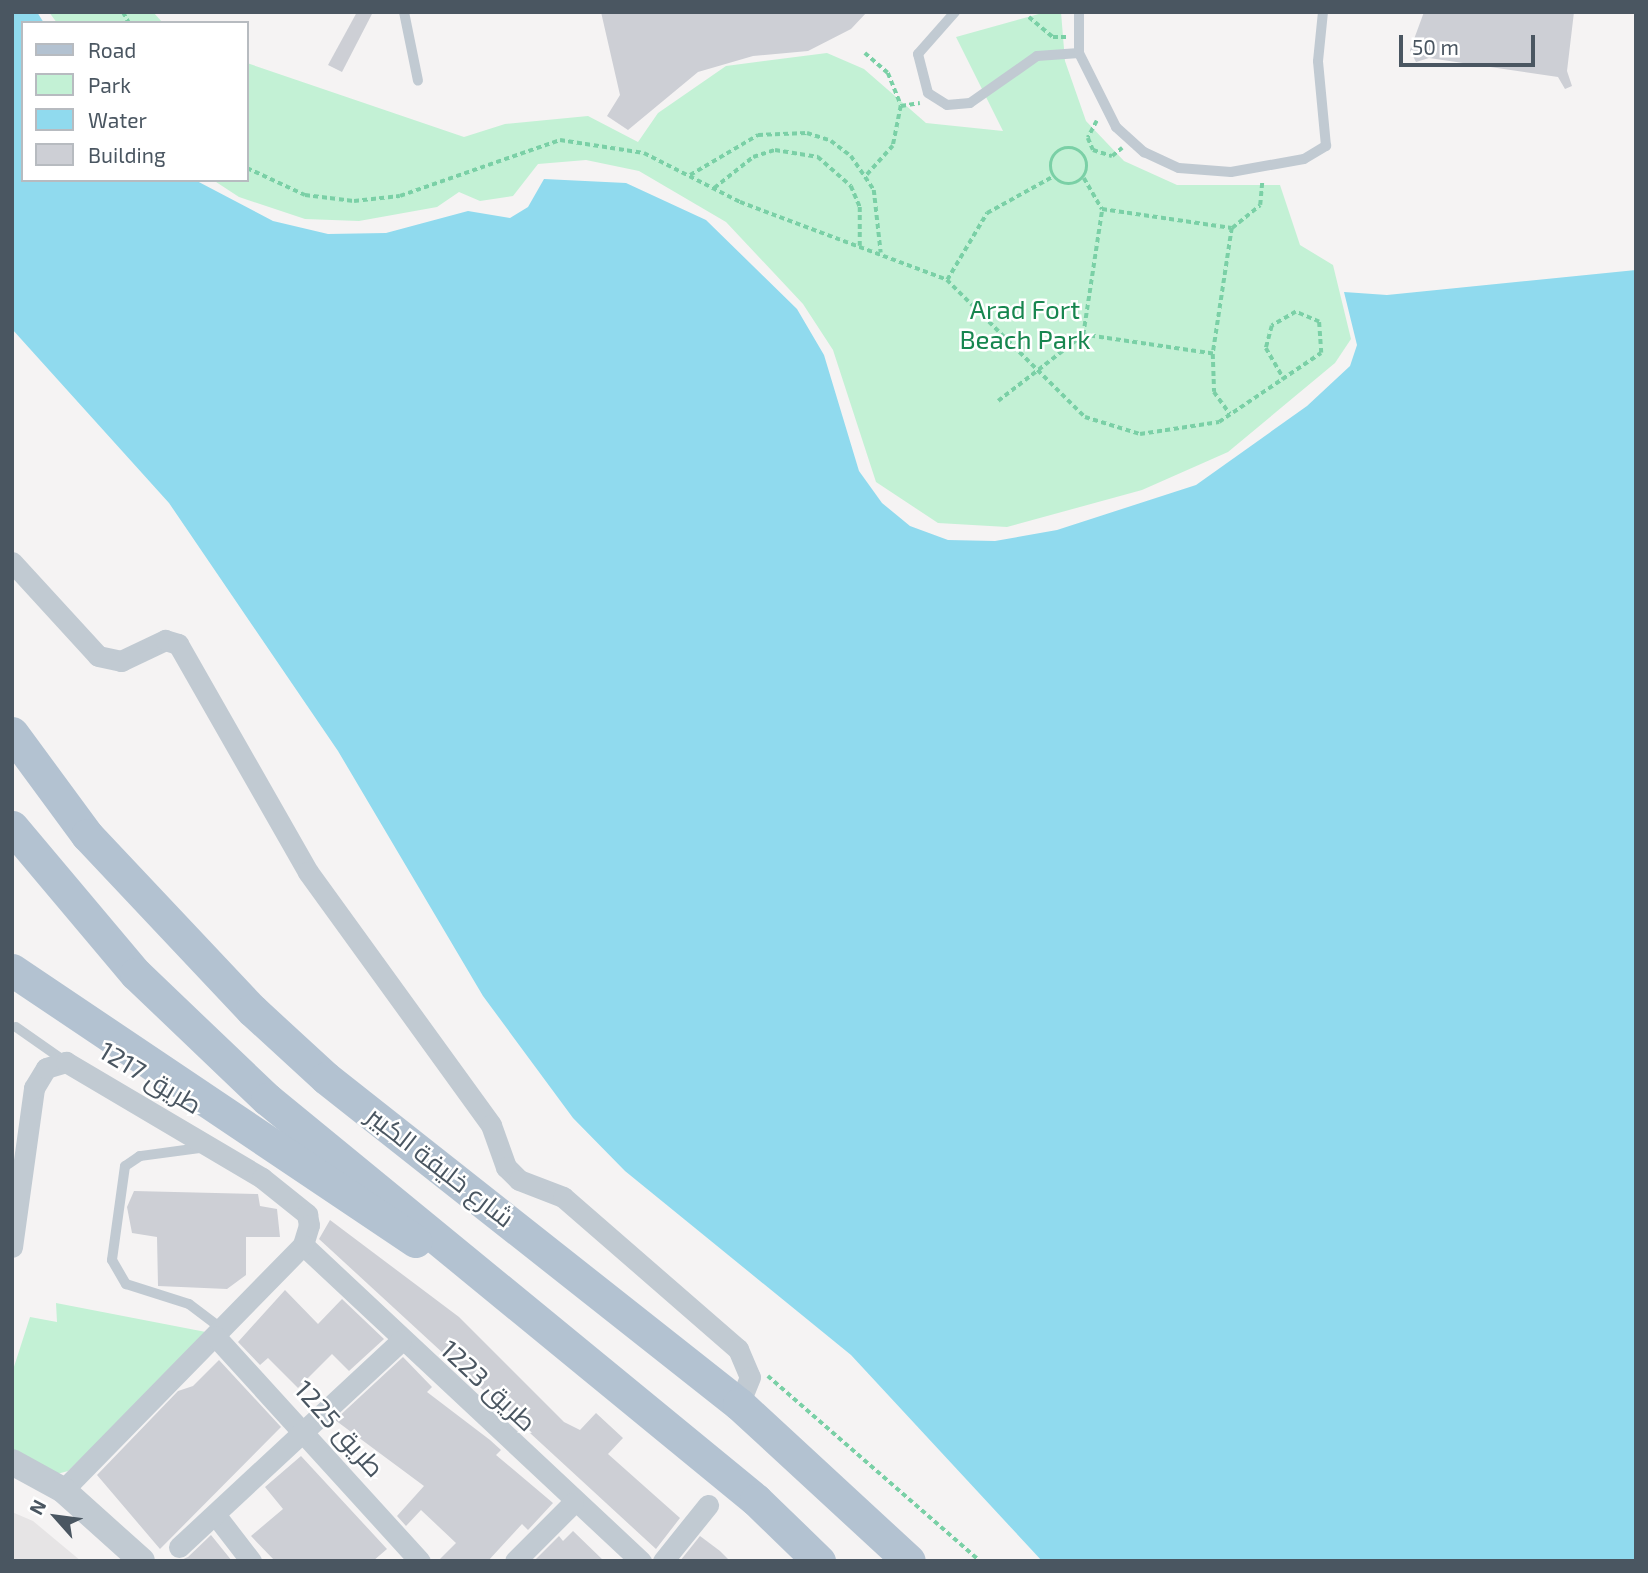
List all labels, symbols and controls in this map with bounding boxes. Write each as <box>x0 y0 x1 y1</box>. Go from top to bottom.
legend <box>21 21 248 182</box>
scale bar <box>1403 21 1540 65</box>
text: 50 m <box>1412 34 1459 59</box>
text: Road <box>88 37 136 62</box>
text: Park <box>88 72 131 97</box>
text: Water <box>88 107 147 132</box>
text: Building <box>88 142 166 167</box>
park label: Arad Fort Beach Park <box>959 293 1091 354</box>
street label: طريق 1217 <box>94 1034 208 1120</box>
street label: شارع خليفة الكبير <box>361 1099 521 1233</box>
street label: طريق 1223 <box>435 1333 543 1437</box>
street label: طريق 1225 <box>289 1373 391 1483</box>
north arrow <box>21 1482 91 1552</box>
text: N <box>24 1495 50 1518</box>

